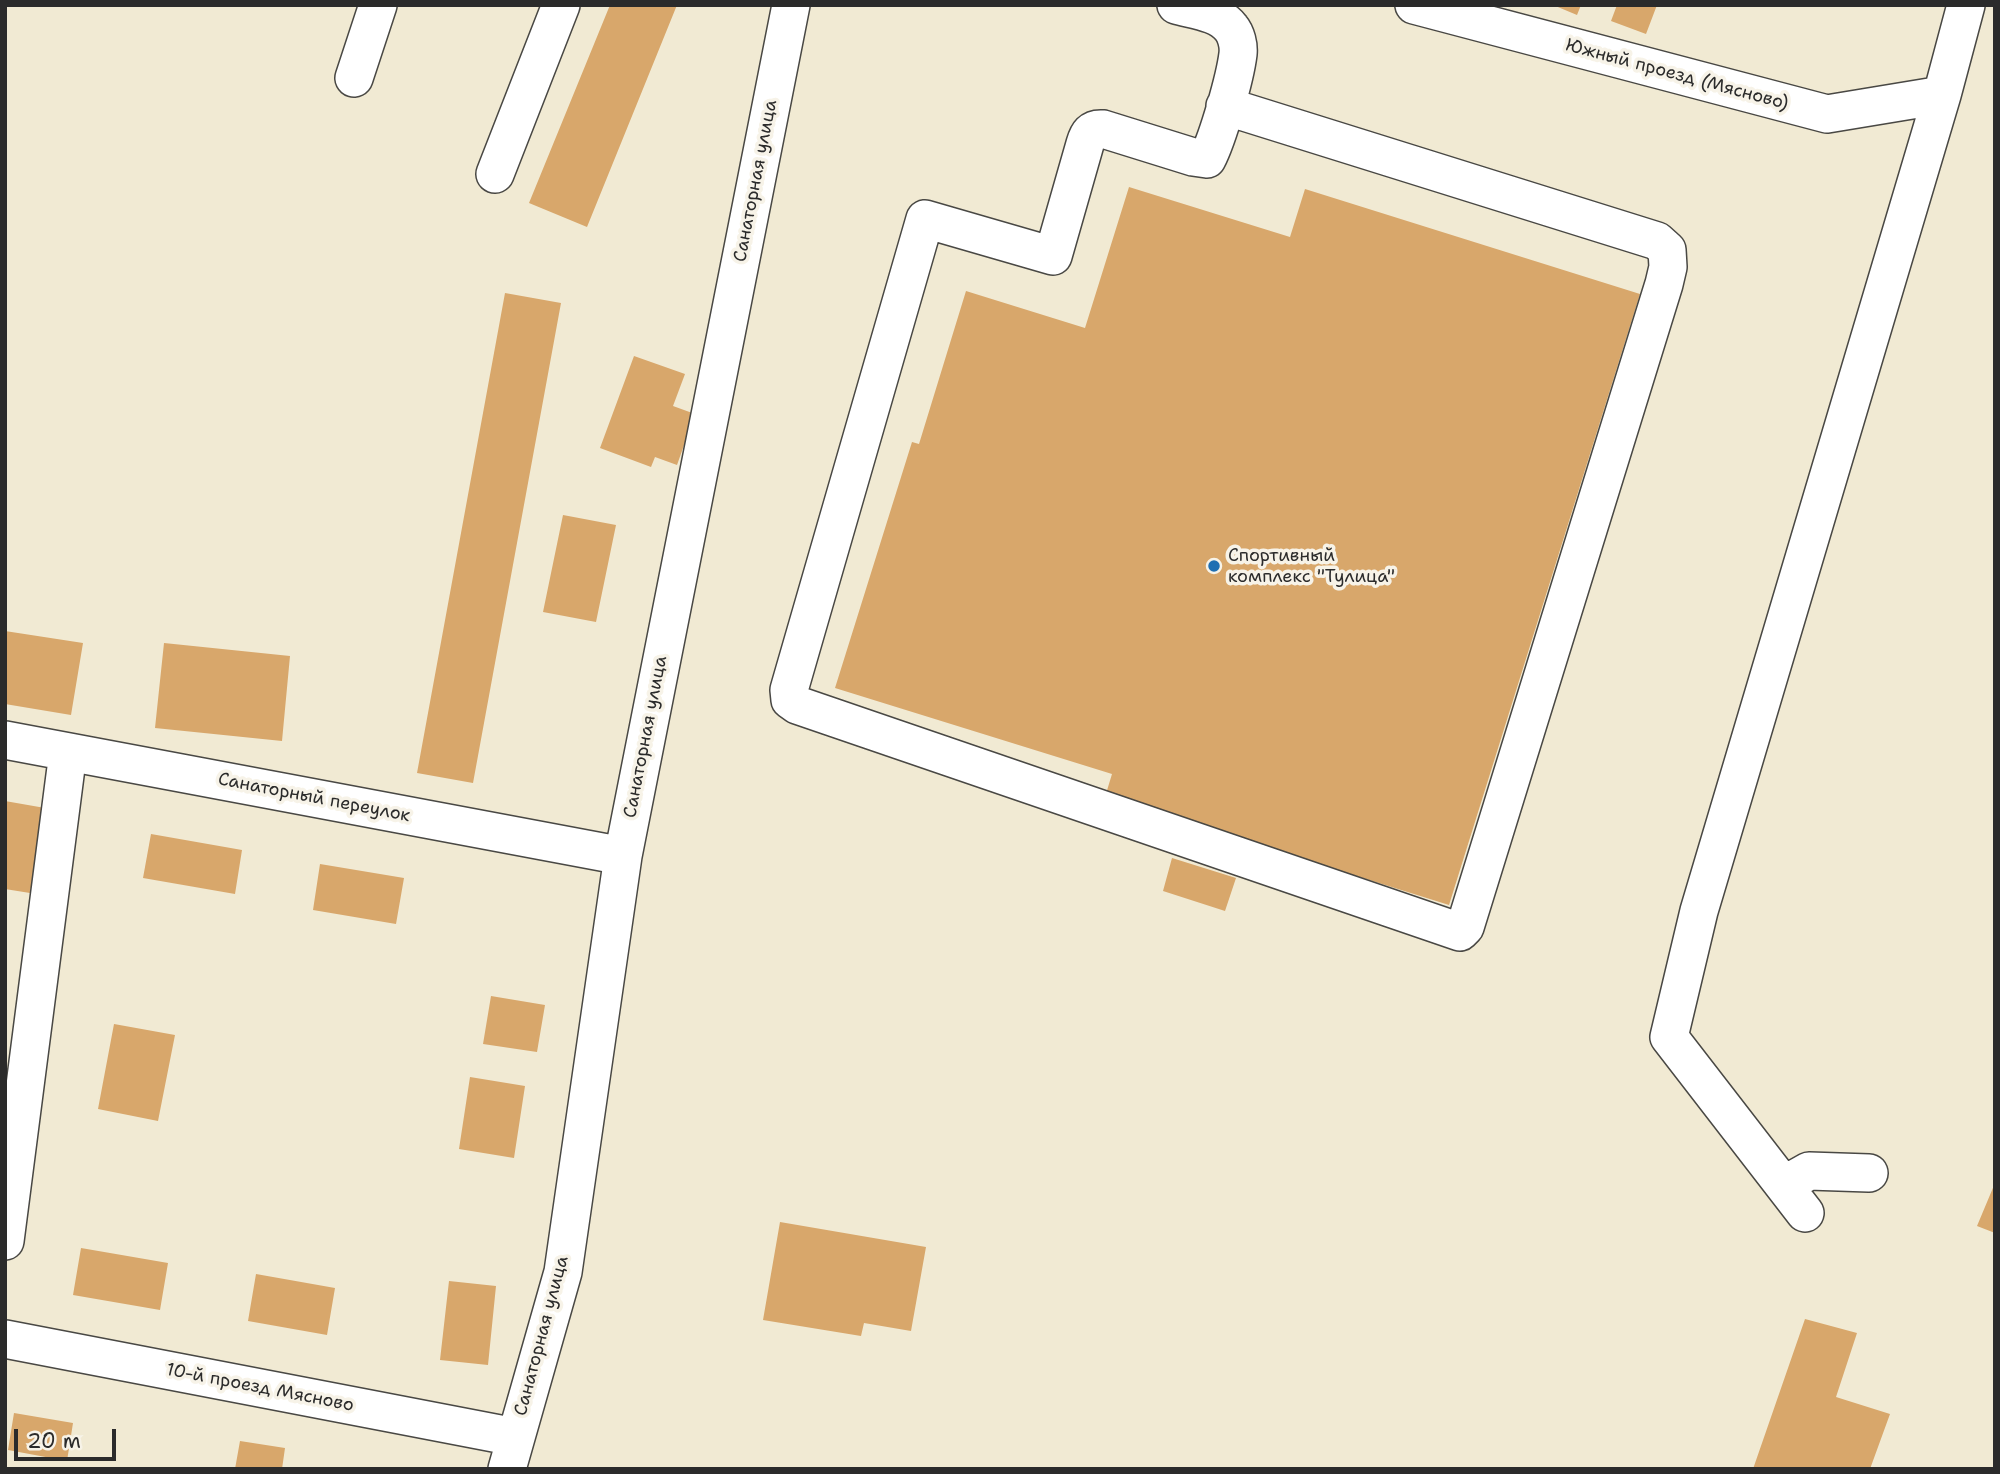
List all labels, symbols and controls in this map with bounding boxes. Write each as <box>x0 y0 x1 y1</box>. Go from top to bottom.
street label: Южный проезд (Мясново) <box>1563 35 1791 115</box>
street label: Санаторная улица <box>730 98 782 264</box>
place label: Спортивный комплекс "Тулица" <box>1228 545 1395 588</box>
marker: Спортивный комплекс "Тулица" <box>1206 558 1222 574</box>
street label: Санаторная улица <box>620 654 672 820</box>
street label: Санаторный переулок <box>216 769 412 827</box>
street label: Санаторная улица <box>510 1254 574 1418</box>
street label: 10-й проезд Мясново <box>164 1359 356 1417</box>
scale bar <box>18 1414 119 1458</box>
text: 20 m <box>27 1427 81 1455</box>

